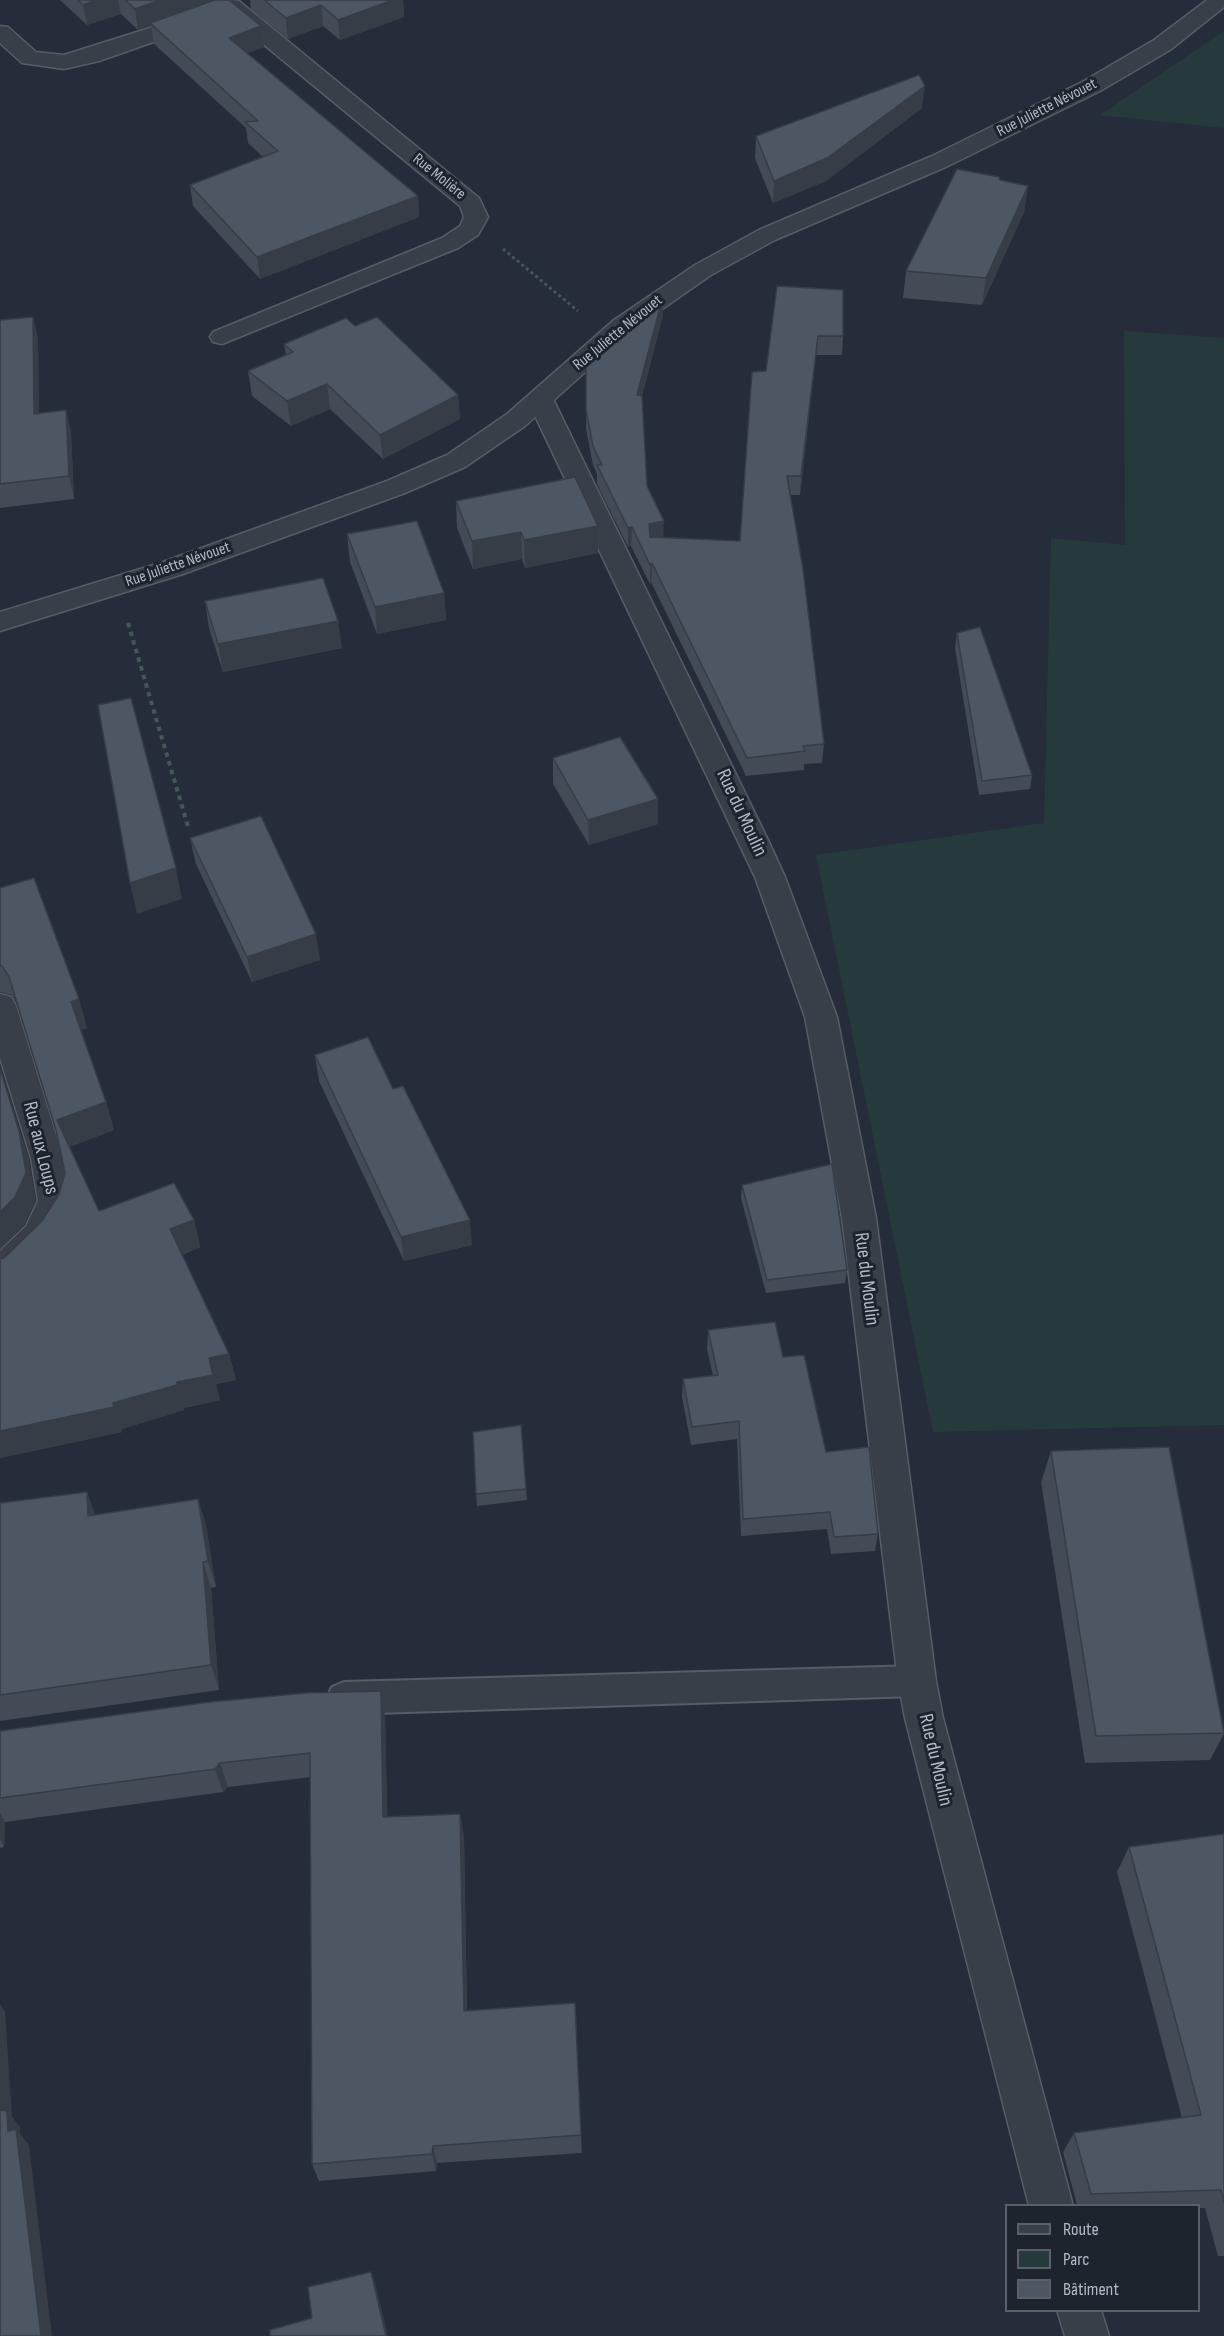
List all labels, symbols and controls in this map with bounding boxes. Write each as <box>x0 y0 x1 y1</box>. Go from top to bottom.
street label: Rue Juliette Névouet <box>994 75 1100 141</box>
street label: Rue Molière <box>409 150 469 204</box>
street label: Rue Juliette Névouet <box>569 291 667 375</box>
street label: Rue Juliette Névouet <box>123 538 233 592</box>
street label: Rue du Moulin <box>710 765 772 861</box>
street label: Rue aux Loups <box>17 1099 63 1197</box>
street label: Rue du Moulin <box>848 1231 884 1327</box>
street label: Rue du Moulin <box>913 1712 957 1808</box>
legend <box>1005 2204 1200 2312</box>
text: Route <box>1063 2219 1099 2240</box>
text: Parc <box>1063 2249 1089 2270</box>
text: Bâtiment <box>1063 2279 1119 2300</box>

